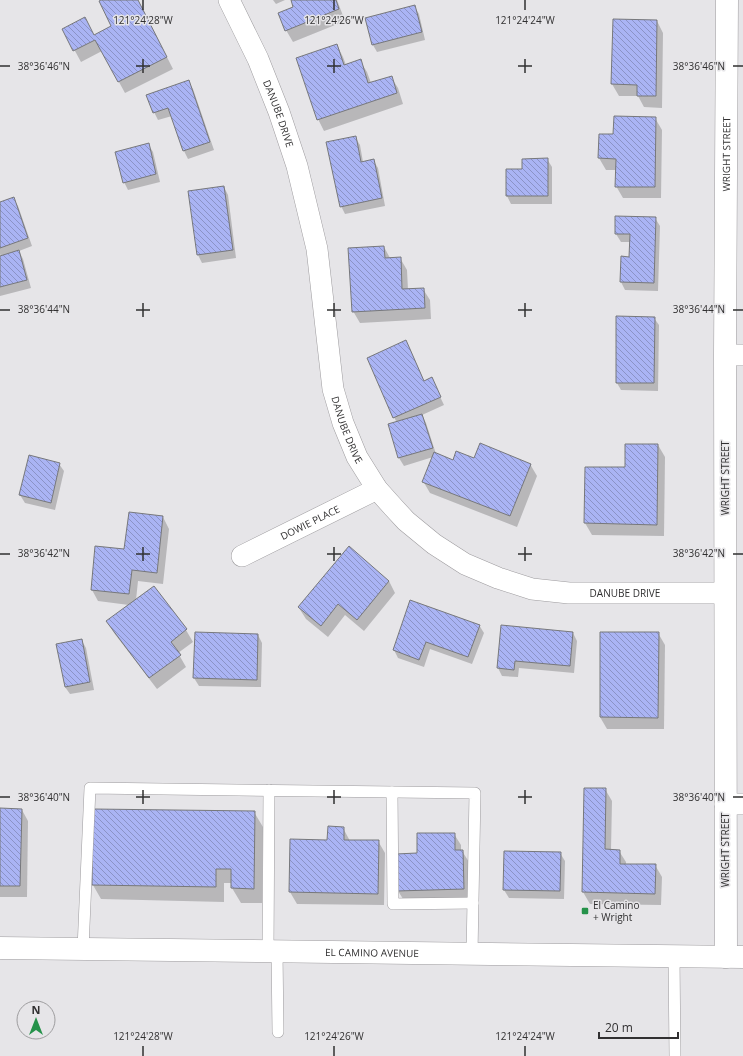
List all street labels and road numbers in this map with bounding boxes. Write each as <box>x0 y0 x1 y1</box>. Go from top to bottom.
street label: DANUBE DRIVE <box>260 78 297 149</box>
street label: WRIGHT STREET <box>719 116 733 191</box>
street label: DANUBE DRIVE <box>328 394 366 466</box>
street label: WRIGHT STREET <box>718 440 732 515</box>
street label: DOWIE PLACE <box>278 502 342 543</box>
street label: DANUBE DRIVE <box>590 586 660 600</box>
street label: WRIGHT STREET <box>718 812 732 887</box>
street label: EL CAMINO AVENUE <box>325 945 419 960</box>

